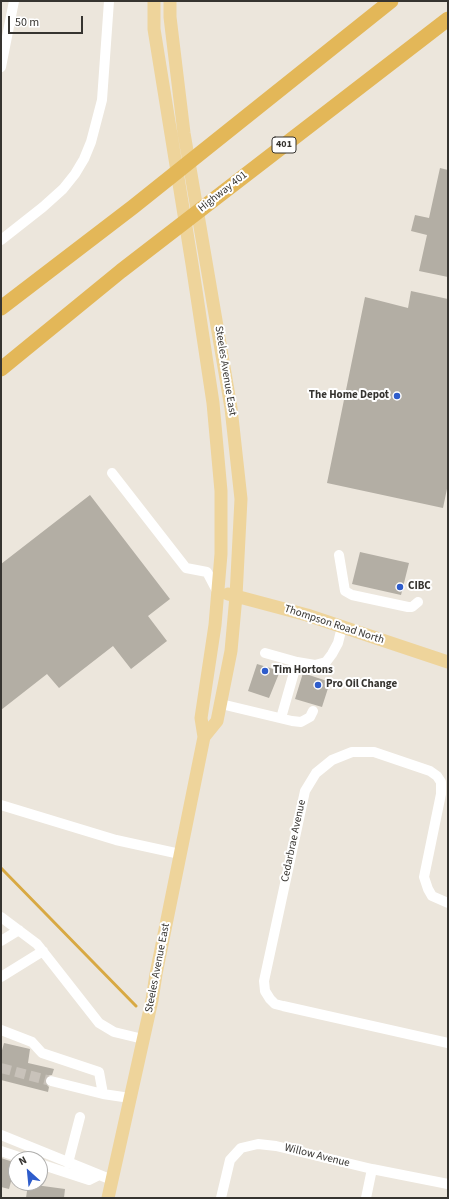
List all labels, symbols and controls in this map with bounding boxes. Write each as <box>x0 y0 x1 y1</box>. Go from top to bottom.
scale bar <box>10 8 85 34</box>
text: 50 m <box>15 14 39 31</box>
road number: 401 <box>272 137 296 153</box>
street label: Highway 401 <box>196 169 250 215</box>
street label: Steeles Avenue East <box>211 325 239 417</box>
place label: The Home Depot <box>309 389 389 403</box>
marker: The Home Depot <box>392 391 402 401</box>
place label: CIBC <box>408 580 431 594</box>
marker: CIBC <box>395 582 405 592</box>
street label: Thompson Road North <box>282 603 386 647</box>
place label: Tim Hortons <box>273 664 333 678</box>
marker: Tim Hortons <box>260 666 270 676</box>
place label: Pro Oil Change <box>326 678 397 692</box>
marker: Pro Oil Change <box>313 680 323 690</box>
street label: Cedarbrae Avenue <box>279 799 309 883</box>
street label: Steeles Avenue East <box>143 922 173 1014</box>
street label: Willow Avenue <box>283 1142 351 1170</box>
north arrow <box>8 1151 48 1191</box>
text: N <box>16 1152 29 1169</box>

